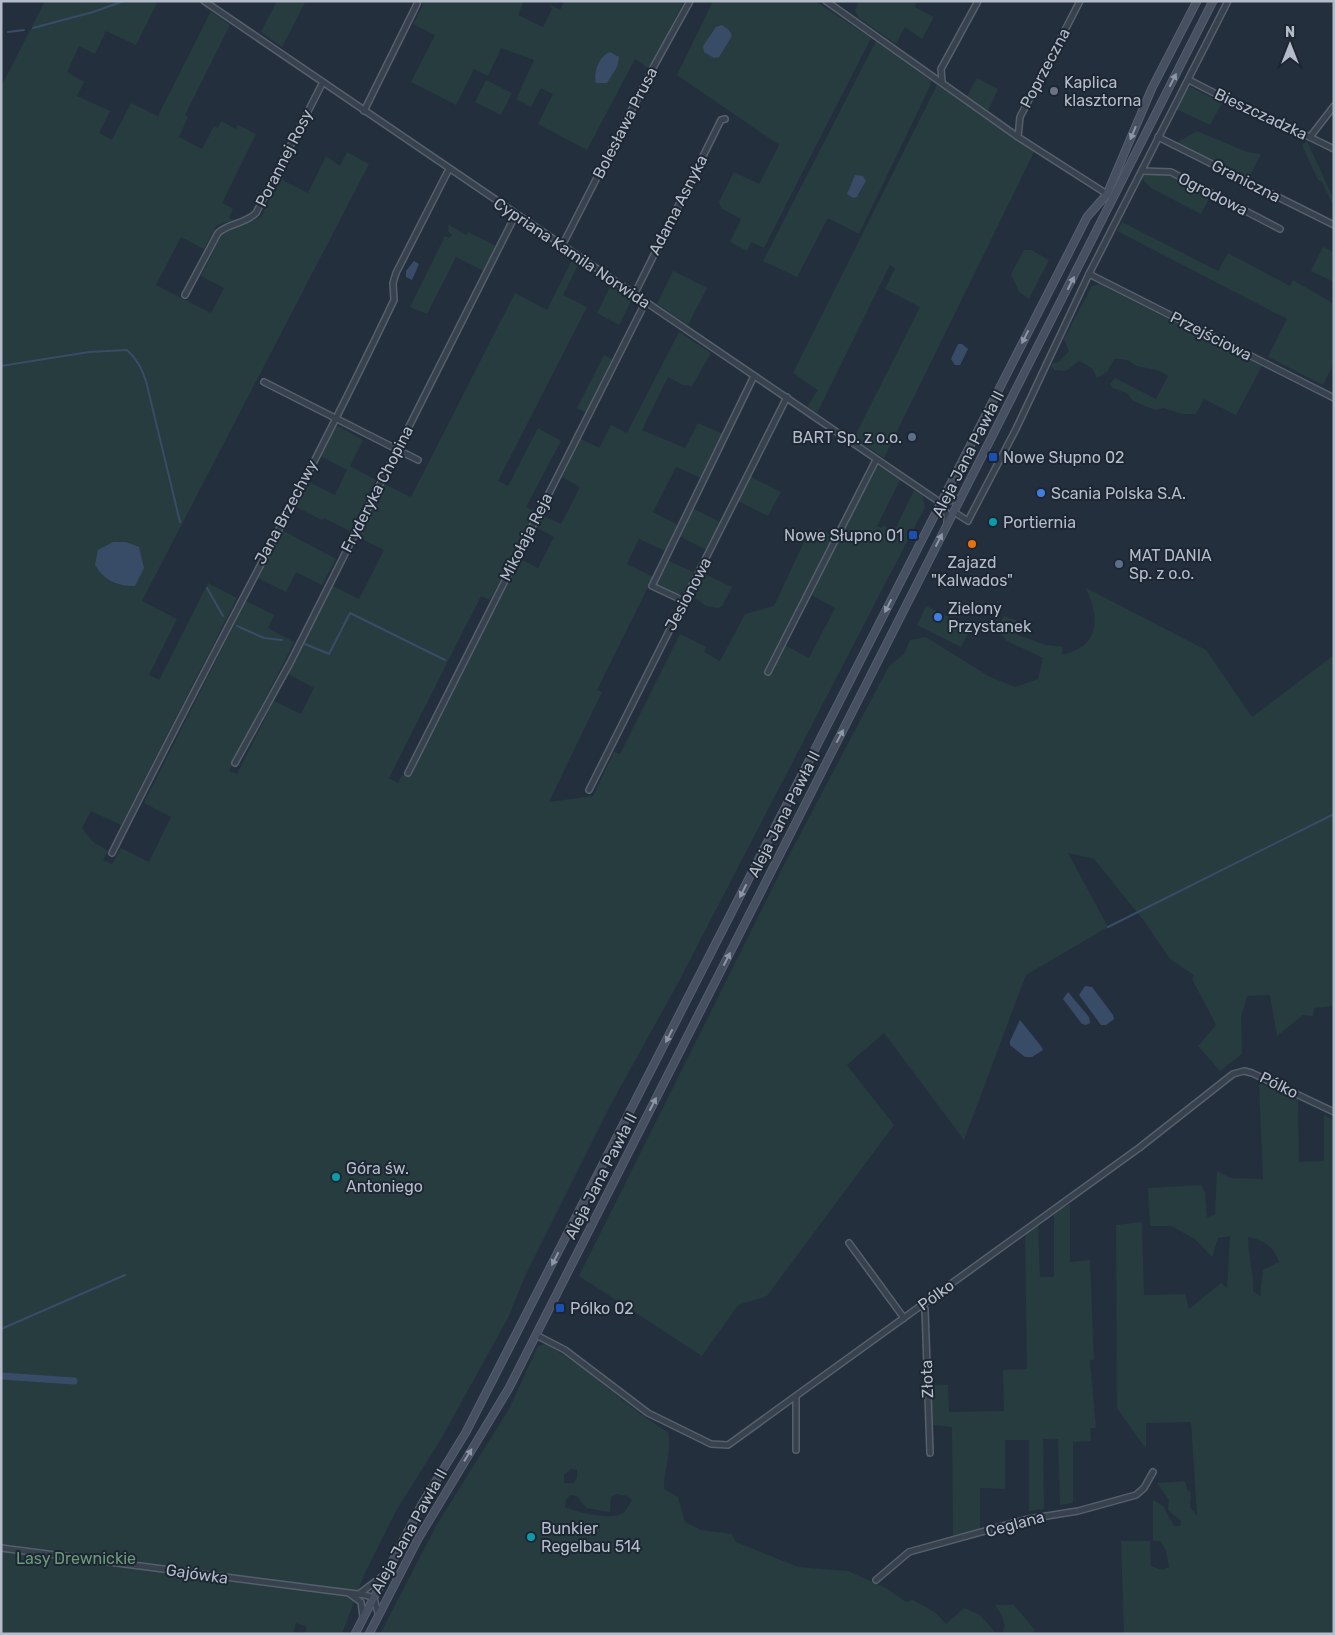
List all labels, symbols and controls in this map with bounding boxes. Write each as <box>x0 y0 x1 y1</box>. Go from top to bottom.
north arrow <box>1265 20 1315 70</box>
text: N <box>1285 24 1295 41</box>
street label: Poprzeczna <box>1016 25 1074 111</box>
street label: Bolesława Prusa <box>589 64 661 182</box>
place label: Kaplica klasztorna <box>1064 73 1141 110</box>
one-way arrow <box>1169 73 1177 87</box>
street label: Bieszczadzka <box>1212 84 1310 144</box>
marker: Kaplica klasztorna <box>1048 85 1060 97</box>
street label: Porannej Rosy <box>251 106 317 210</box>
one-way arrow <box>1128 126 1136 140</box>
street label: Adama Asnyka <box>645 152 711 258</box>
street label: Graniczna <box>1208 156 1284 206</box>
street label: Ogrodowa <box>1175 168 1251 220</box>
street label: Cypriana Kamila Norwida <box>490 193 654 313</box>
one-way arrow <box>1067 276 1075 290</box>
street label: Przejściowa <box>1167 307 1255 365</box>
one-way arrow <box>1021 330 1029 344</box>
street label: Aleja Jana Pawła II <box>928 388 1008 520</box>
street label: Fryderyka Chopina <box>337 423 417 555</box>
place label: BART Sp. z o.o. <box>792 428 902 447</box>
marker: BART Sp. z o.o. <box>906 431 918 443</box>
place label: Nowe Słupno 02 <box>1003 448 1124 467</box>
marker: Nowe Słupno 02 <box>987 451 999 463</box>
street label: Jana Brzechwy <box>251 457 322 567</box>
place label: Scania Polska S.A. <box>1051 484 1186 503</box>
marker: Scania Polska S.A. <box>1035 487 1047 499</box>
street label: Mikołaja Reja <box>496 490 556 584</box>
place label: Portiernia <box>1003 513 1076 532</box>
marker: Portiernia <box>987 516 999 528</box>
place label: Nowe Słupno 01 <box>784 526 903 545</box>
marker: Nowe Słupno 01 <box>907 529 919 541</box>
one-way arrow <box>935 533 943 548</box>
marker: Zajazd "Kalwados" <box>966 538 978 550</box>
place label: MAT DANIA Sp. z o.o. <box>1129 546 1212 583</box>
place label: Zajazd "Kalwados" <box>931 553 1013 590</box>
street label: Jesionowa <box>661 554 715 634</box>
marker: MAT DANIA Sp. z o.o. <box>1113 558 1125 570</box>
one-way arrow <box>884 599 892 613</box>
place label: Zielony Przystanek <box>948 599 1032 636</box>
marker: Zielony Przystanek <box>932 611 944 623</box>
one-way arrow <box>836 729 844 743</box>
street label: Aleja Jana Pawła II <box>744 748 824 880</box>
one-way arrow <box>739 884 747 898</box>
one-way arrow <box>723 952 731 966</box>
one-way arrow <box>665 1029 673 1043</box>
street label: Pólko <box>1257 1068 1301 1102</box>
one-way arrow <box>649 1097 657 1111</box>
street label: Aleja Jana Pawła II <box>561 1110 641 1242</box>
place label: Góra św. Antoniego <box>346 1159 423 1196</box>
marker: Góra św. Antoniego <box>330 1171 342 1183</box>
one-way arrow <box>551 1251 559 1266</box>
street label: Pólko <box>914 1275 958 1315</box>
place label: Pólko 02 <box>570 1299 634 1318</box>
marker: Pólko 02 <box>554 1302 566 1314</box>
street label: Złota <box>917 1360 937 1398</box>
one-way arrow <box>464 1448 473 1461</box>
street label: Aleja Jana Pawła II <box>367 1465 451 1597</box>
street label: Ceglana <box>983 1507 1047 1541</box>
place label: Bunkier Regelbau 514 <box>541 1519 641 1556</box>
marker: Bunkier Regelbau 514 <box>525 1531 537 1543</box>
park label: Lasy Drewnickie <box>16 1549 136 1568</box>
street label: Gajówka <box>165 1560 229 1588</box>

